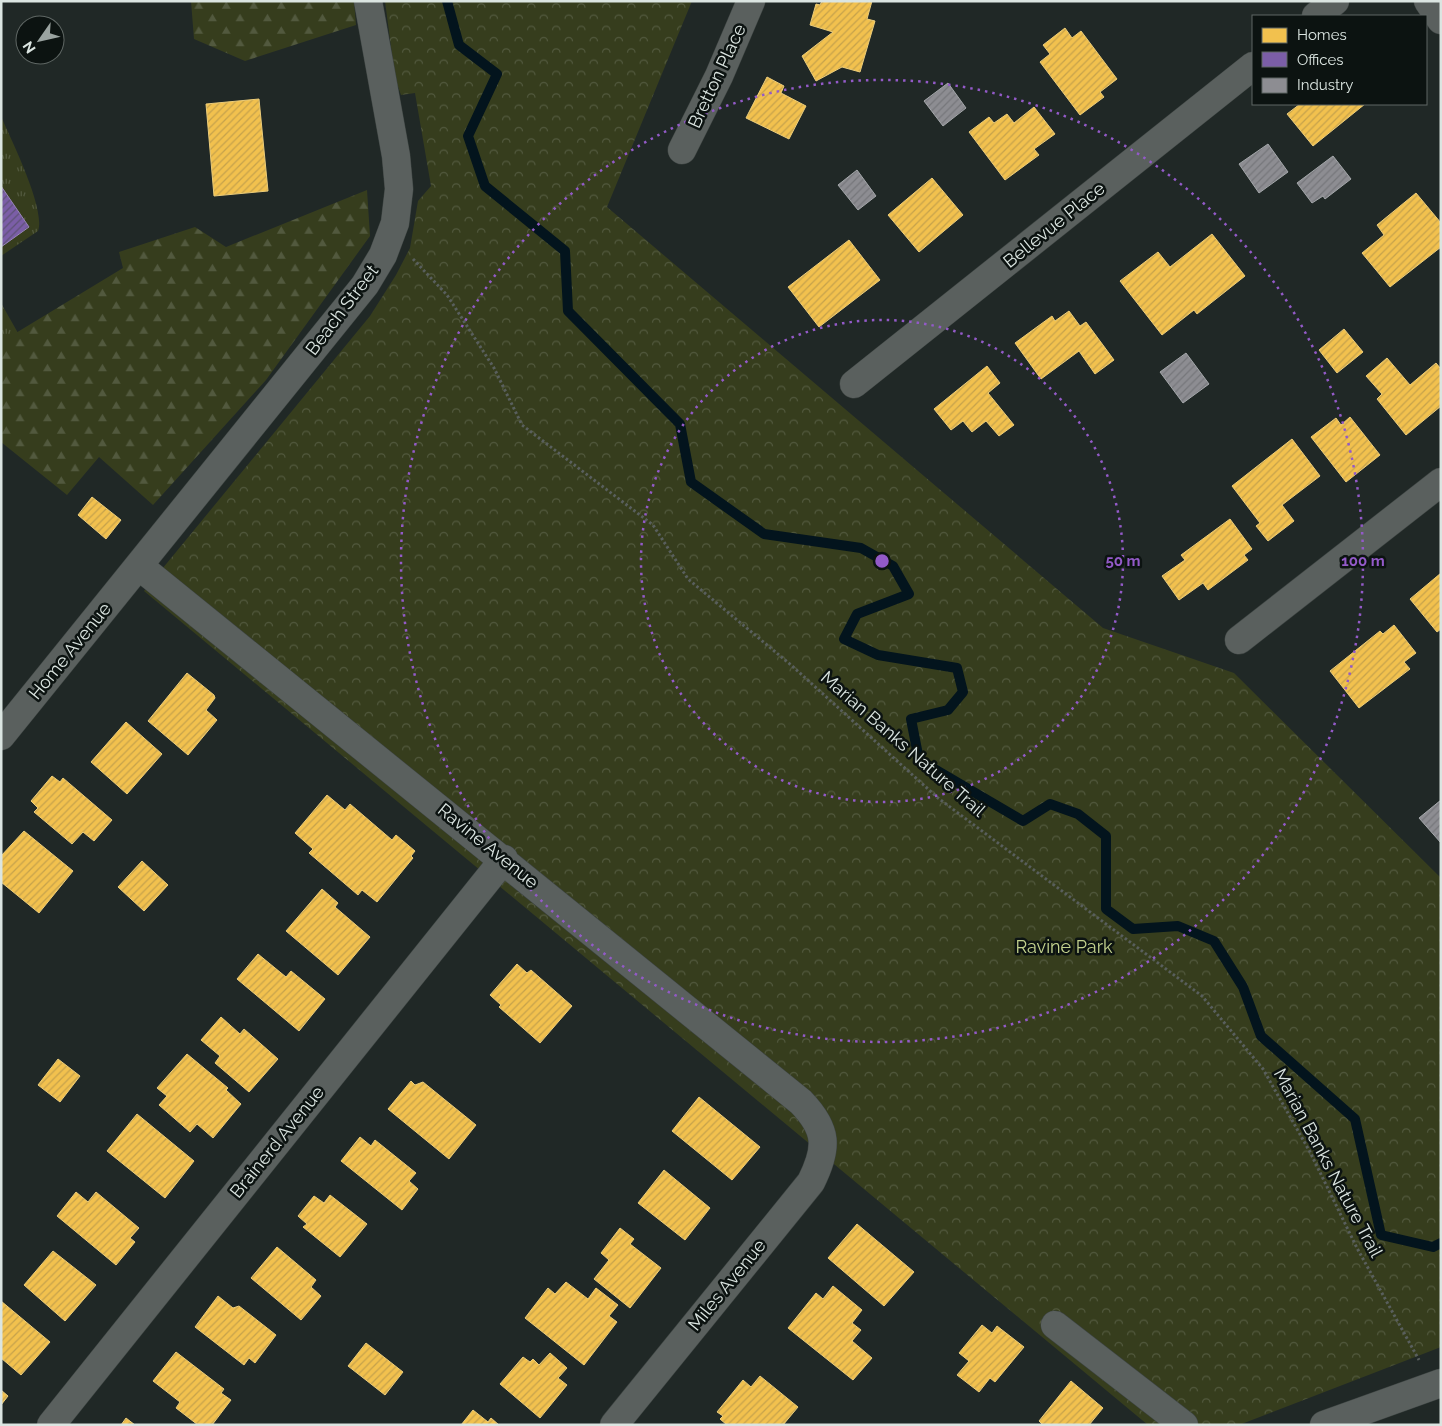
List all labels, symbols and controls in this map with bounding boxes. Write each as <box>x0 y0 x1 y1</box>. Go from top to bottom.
north arrow <box>15 15 65 65</box>
legend <box>1252 15 1427 105</box>
street label: Bretton Place <box>683 20 750 131</box>
text: Homes <box>1297 26 1347 44</box>
text: N <box>20 38 39 56</box>
text: Offices <box>1297 51 1344 69</box>
text: Industry <box>1297 76 1353 94</box>
street label: Bellevue Place <box>999 177 1109 272</box>
street label: Beach Street <box>301 261 382 359</box>
centre of rings <box>873 552 891 570</box>
text: 50 m <box>1105 552 1141 570</box>
text: 100 m <box>1341 552 1385 570</box>
street label: Home Avenue <box>24 598 115 703</box>
street label: Marian Banks Nature Trail <box>817 666 990 821</box>
street label: Ravine Avenue <box>434 799 543 893</box>
park label: Ravine Park <box>1015 936 1113 957</box>
street label: Marian Banks Nature Trail <box>1270 1065 1387 1261</box>
street label: Brainerd Avenue <box>225 1081 328 1202</box>
street label: Miles Avenue <box>684 1235 770 1334</box>

